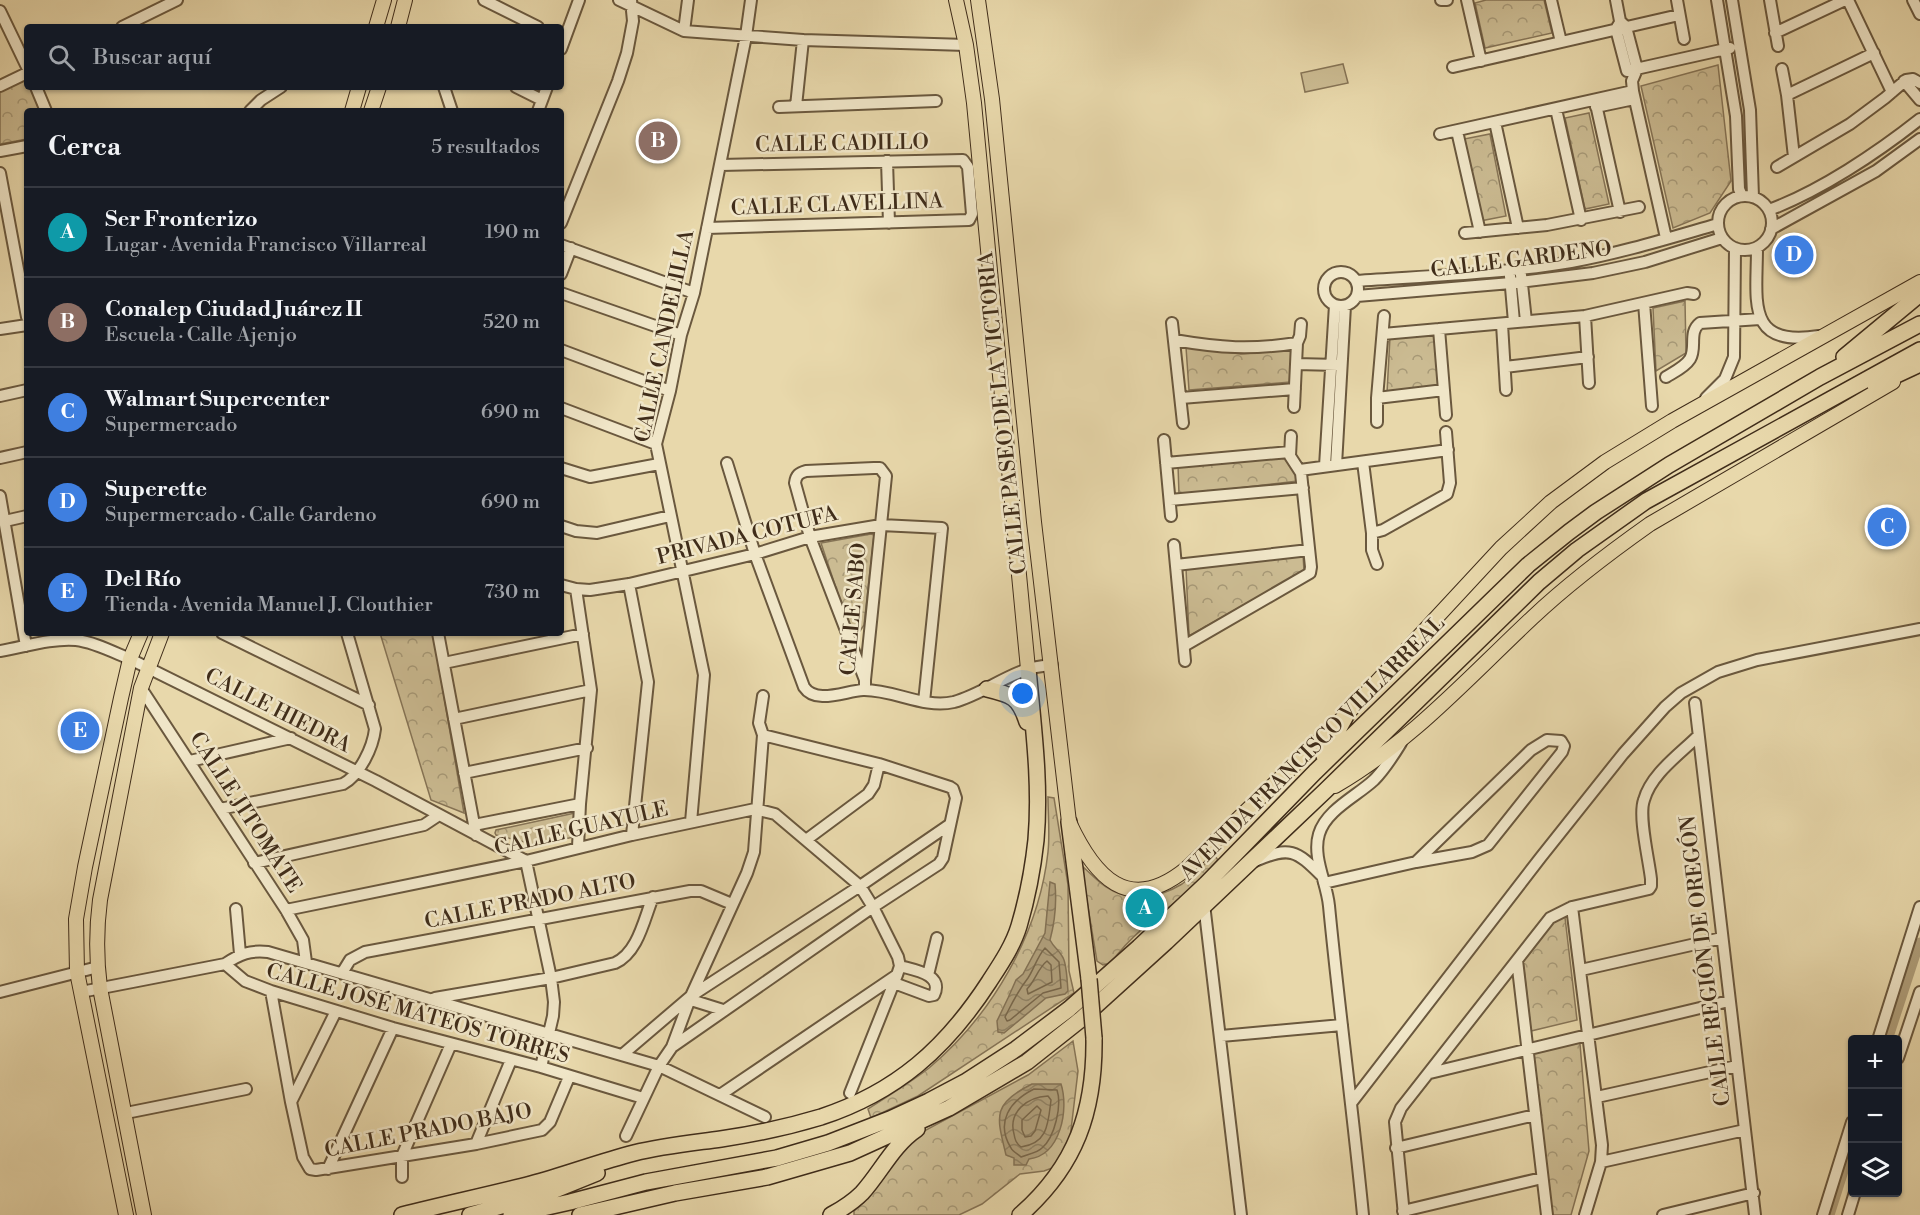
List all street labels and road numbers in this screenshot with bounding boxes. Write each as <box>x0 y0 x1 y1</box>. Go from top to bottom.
street label: CALLE CADILLO <box>755 129 929 159</box>
street label: CALLE CLAVELLINA <box>730 188 944 222</box>
street label: CALLE CANDELILLA <box>630 227 700 445</box>
street label: CALLE GARDENO <box>1429 236 1613 284</box>
street label: CALLE PASEO DE LA VICTORIA <box>973 250 1033 575</box>
street label: PRIVADA COTUFA <box>654 501 841 571</box>
street label: CALLE SABO <box>835 542 873 677</box>
street label: AVENIDA FRANCISCO VILLARREAL <box>1174 611 1451 887</box>
street label: CALLE HIEDRA <box>200 663 355 759</box>
street label: CALLE JITOMATE <box>183 727 307 898</box>
street label: CALLE GUAYULE <box>492 796 671 862</box>
street label: CALLE REGIÓN DE OREGÓN <box>1672 814 1737 1108</box>
street label: CALLE PRADO ALTO <box>422 869 638 935</box>
street label: CALLE JOSÉ MATEOS TORRES <box>263 956 573 1070</box>
street label: CALLE PRADO BAJO <box>322 1098 534 1164</box>

